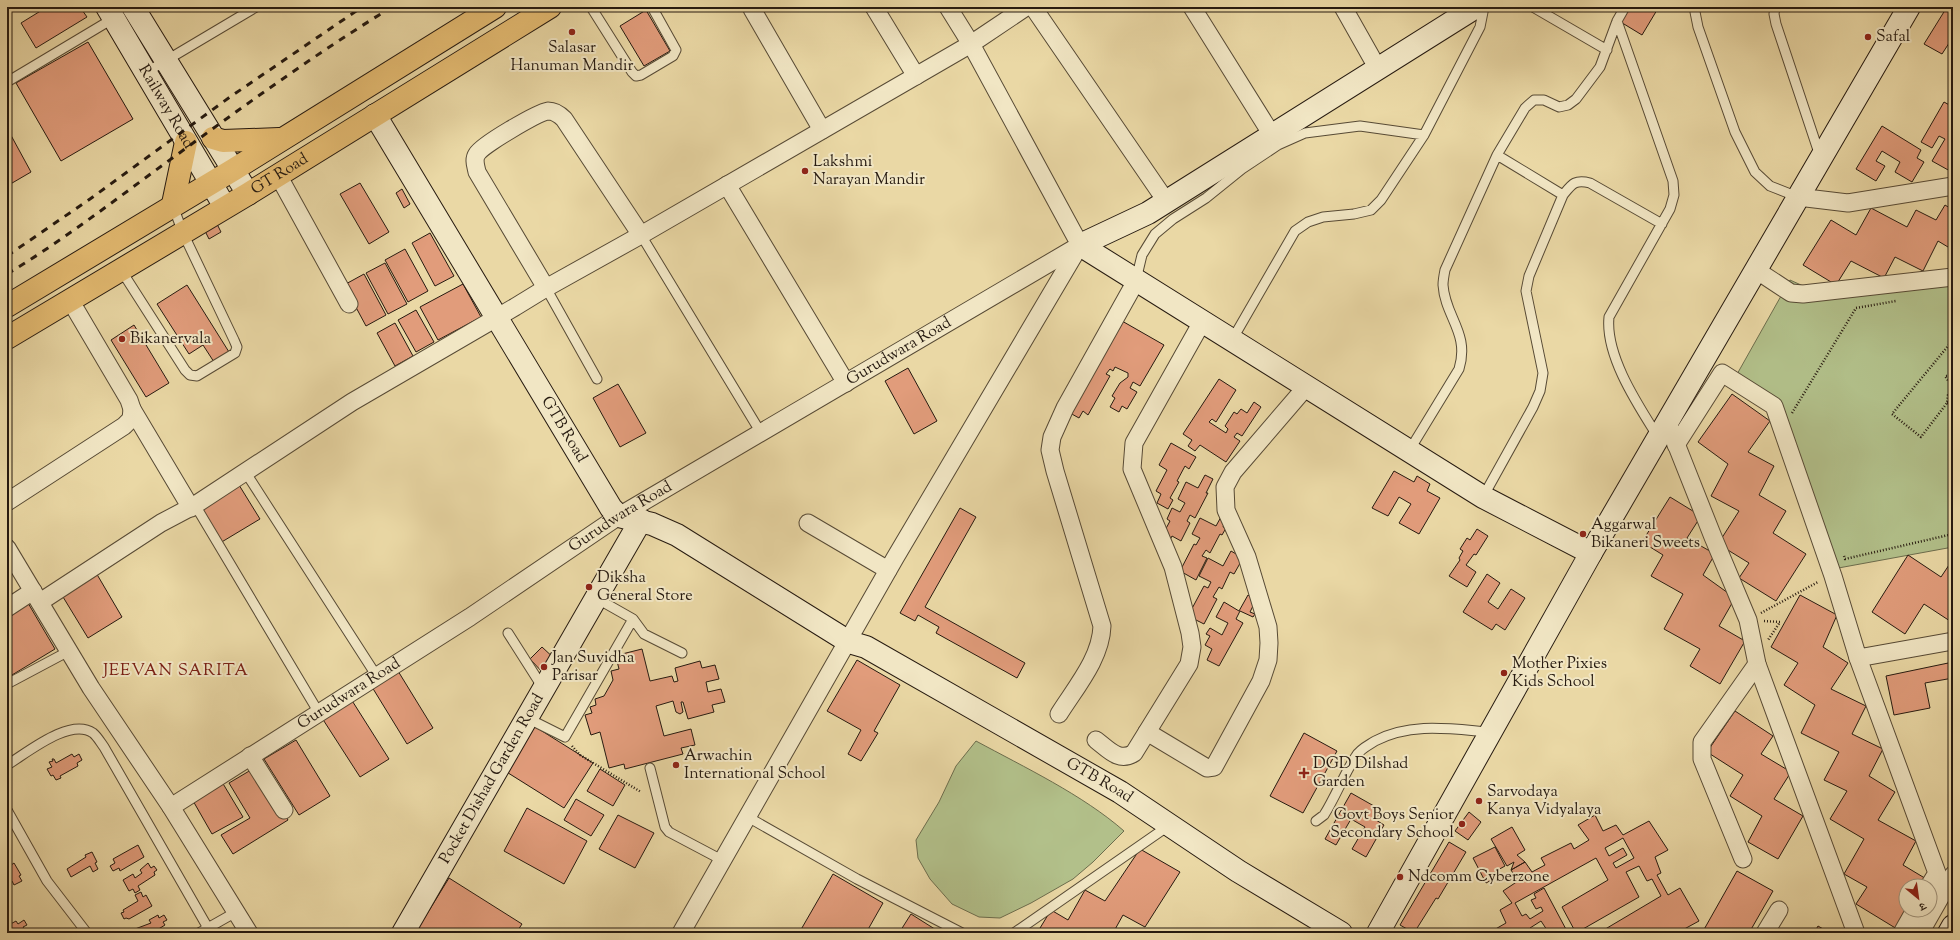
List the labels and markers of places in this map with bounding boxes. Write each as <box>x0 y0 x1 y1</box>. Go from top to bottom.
place label: Safal <box>1876 26 1911 49</box>
marker: Salasar Hanuman Mandir <box>567 27 577 37</box>
marker: Safal <box>1863 32 1873 42</box>
place label: Salasar Hanuman Mandir <box>511 37 633 78</box>
place label: Lakshmi Narayan Mandir <box>813 151 925 192</box>
marker: Lakshmi Narayan Mandir <box>800 166 810 176</box>
place label: Bikanervala <box>130 328 212 351</box>
marker: Bikanervala <box>117 334 127 344</box>
place label: Aggarwal Bikaneri Sweets <box>1591 514 1700 555</box>
marker: Aggarwal Bikaneri Sweets <box>1578 529 1588 539</box>
place label: Diksha General Store <box>597 567 693 608</box>
marker: Diksha General Store <box>584 582 594 592</box>
place label: Jan Suvidha Parisar <box>551 647 635 688</box>
place label: Mother Pixies Kids School <box>1512 653 1607 694</box>
marker: Jan Suvidha Parisar <box>539 662 549 672</box>
marker: Mother Pixies Kids School <box>1499 668 1509 678</box>
place label: Arwachin International School <box>684 745 826 786</box>
place label: DGD Dilshad Garden <box>1313 753 1408 794</box>
marker: Arwachin International School <box>671 760 681 770</box>
marker: DGD Dilshad Garden <box>1298 767 1310 779</box>
place label: Sarvodaya Kanya Vidyalaya <box>1487 781 1602 822</box>
marker: Sarvodaya Kanya Vidyalaya <box>1474 796 1484 806</box>
place label: Govt Boys Senior Secondary School <box>1330 804 1455 845</box>
marker: Govt Boys Senior Secondary School <box>1457 819 1467 829</box>
place label: Ndcomm Cyberzone <box>1408 866 1550 889</box>
marker: Ndcomm Cyberzone <box>1395 872 1405 882</box>

